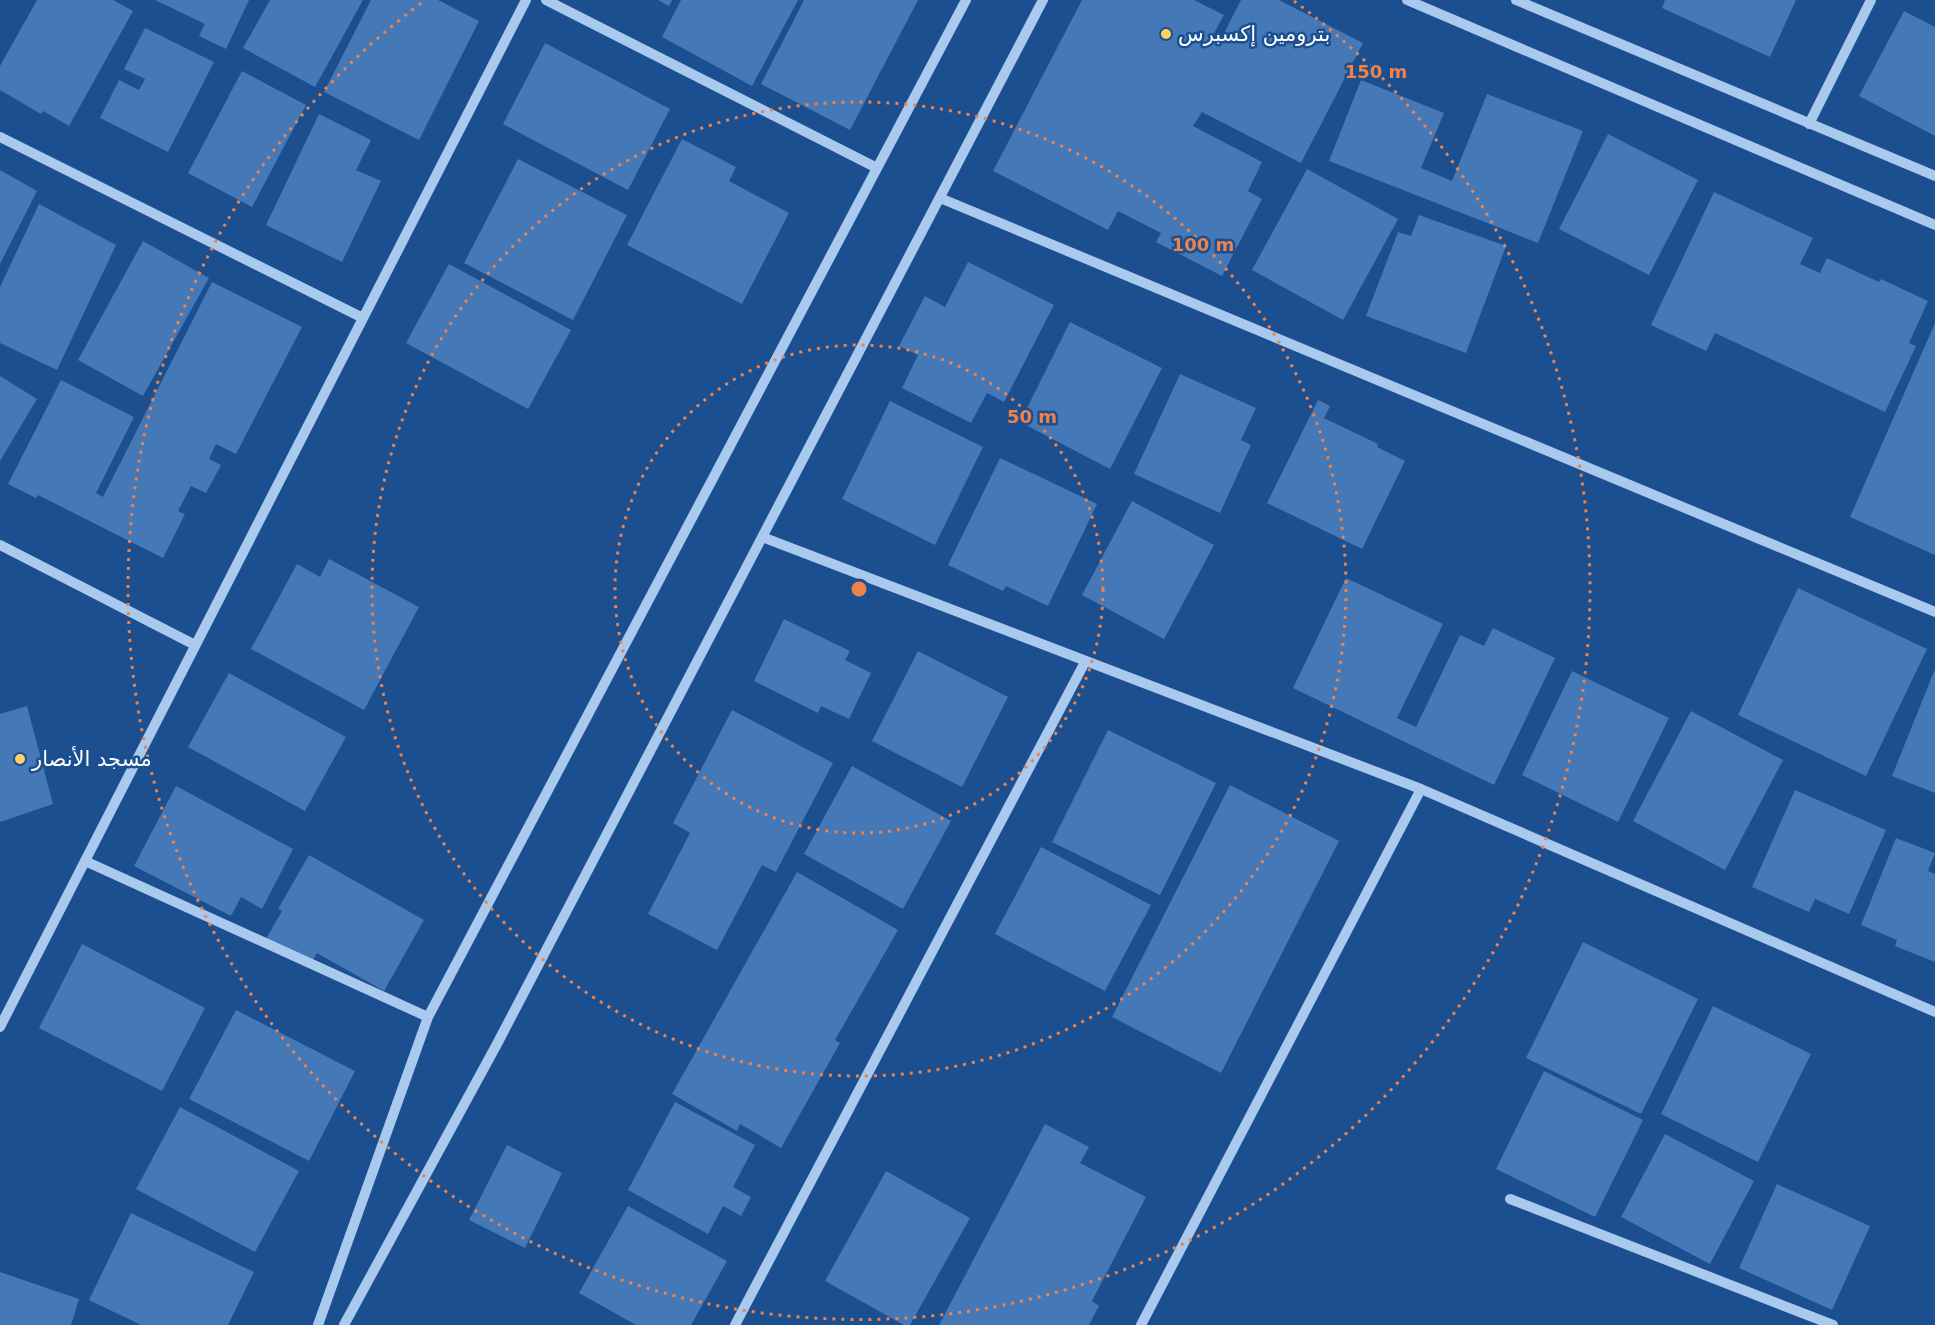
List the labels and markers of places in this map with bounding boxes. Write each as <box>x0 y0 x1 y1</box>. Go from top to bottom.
place label: بترومين إكسبرس <box>1178 22 1330 47</box>
marker: بترومين إكسبرس <box>1159 27 1173 41</box>
centre of rings <box>849 579 869 599</box>
place label: مسجد الأنصار <box>31 746 152 771</box>
marker: مسجد الأنصار <box>13 752 27 766</box>

